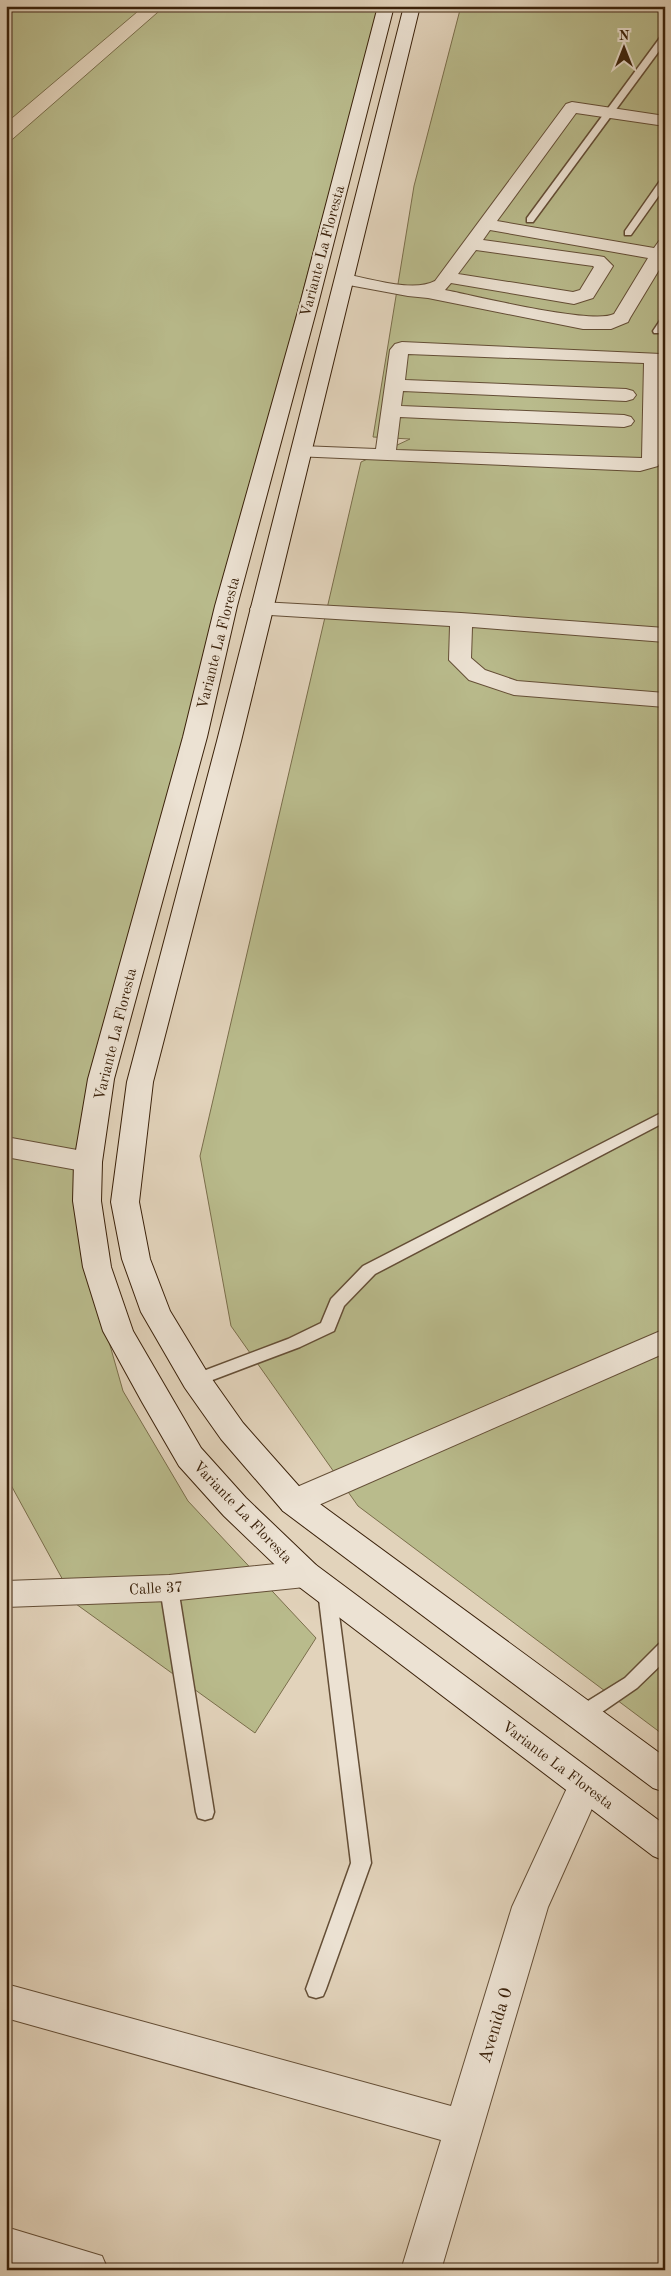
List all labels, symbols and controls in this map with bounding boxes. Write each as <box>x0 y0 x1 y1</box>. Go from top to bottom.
north arrow <box>598 22 648 72</box>
text: N <box>619 29 630 43</box>
street label: Variante La Floresta <box>299 184 348 319</box>
street label: Variante La Floresta <box>196 575 243 711</box>
street label: Variante La Floresta <box>93 966 140 1102</box>
street label: Variante La Floresta <box>190 1459 295 1567</box>
street label: Calle 37 <box>129 1581 183 1598</box>
street label: Variante La Floresta <box>499 1719 616 1813</box>
street label: Avenida 0 <box>476 1985 516 2065</box>

